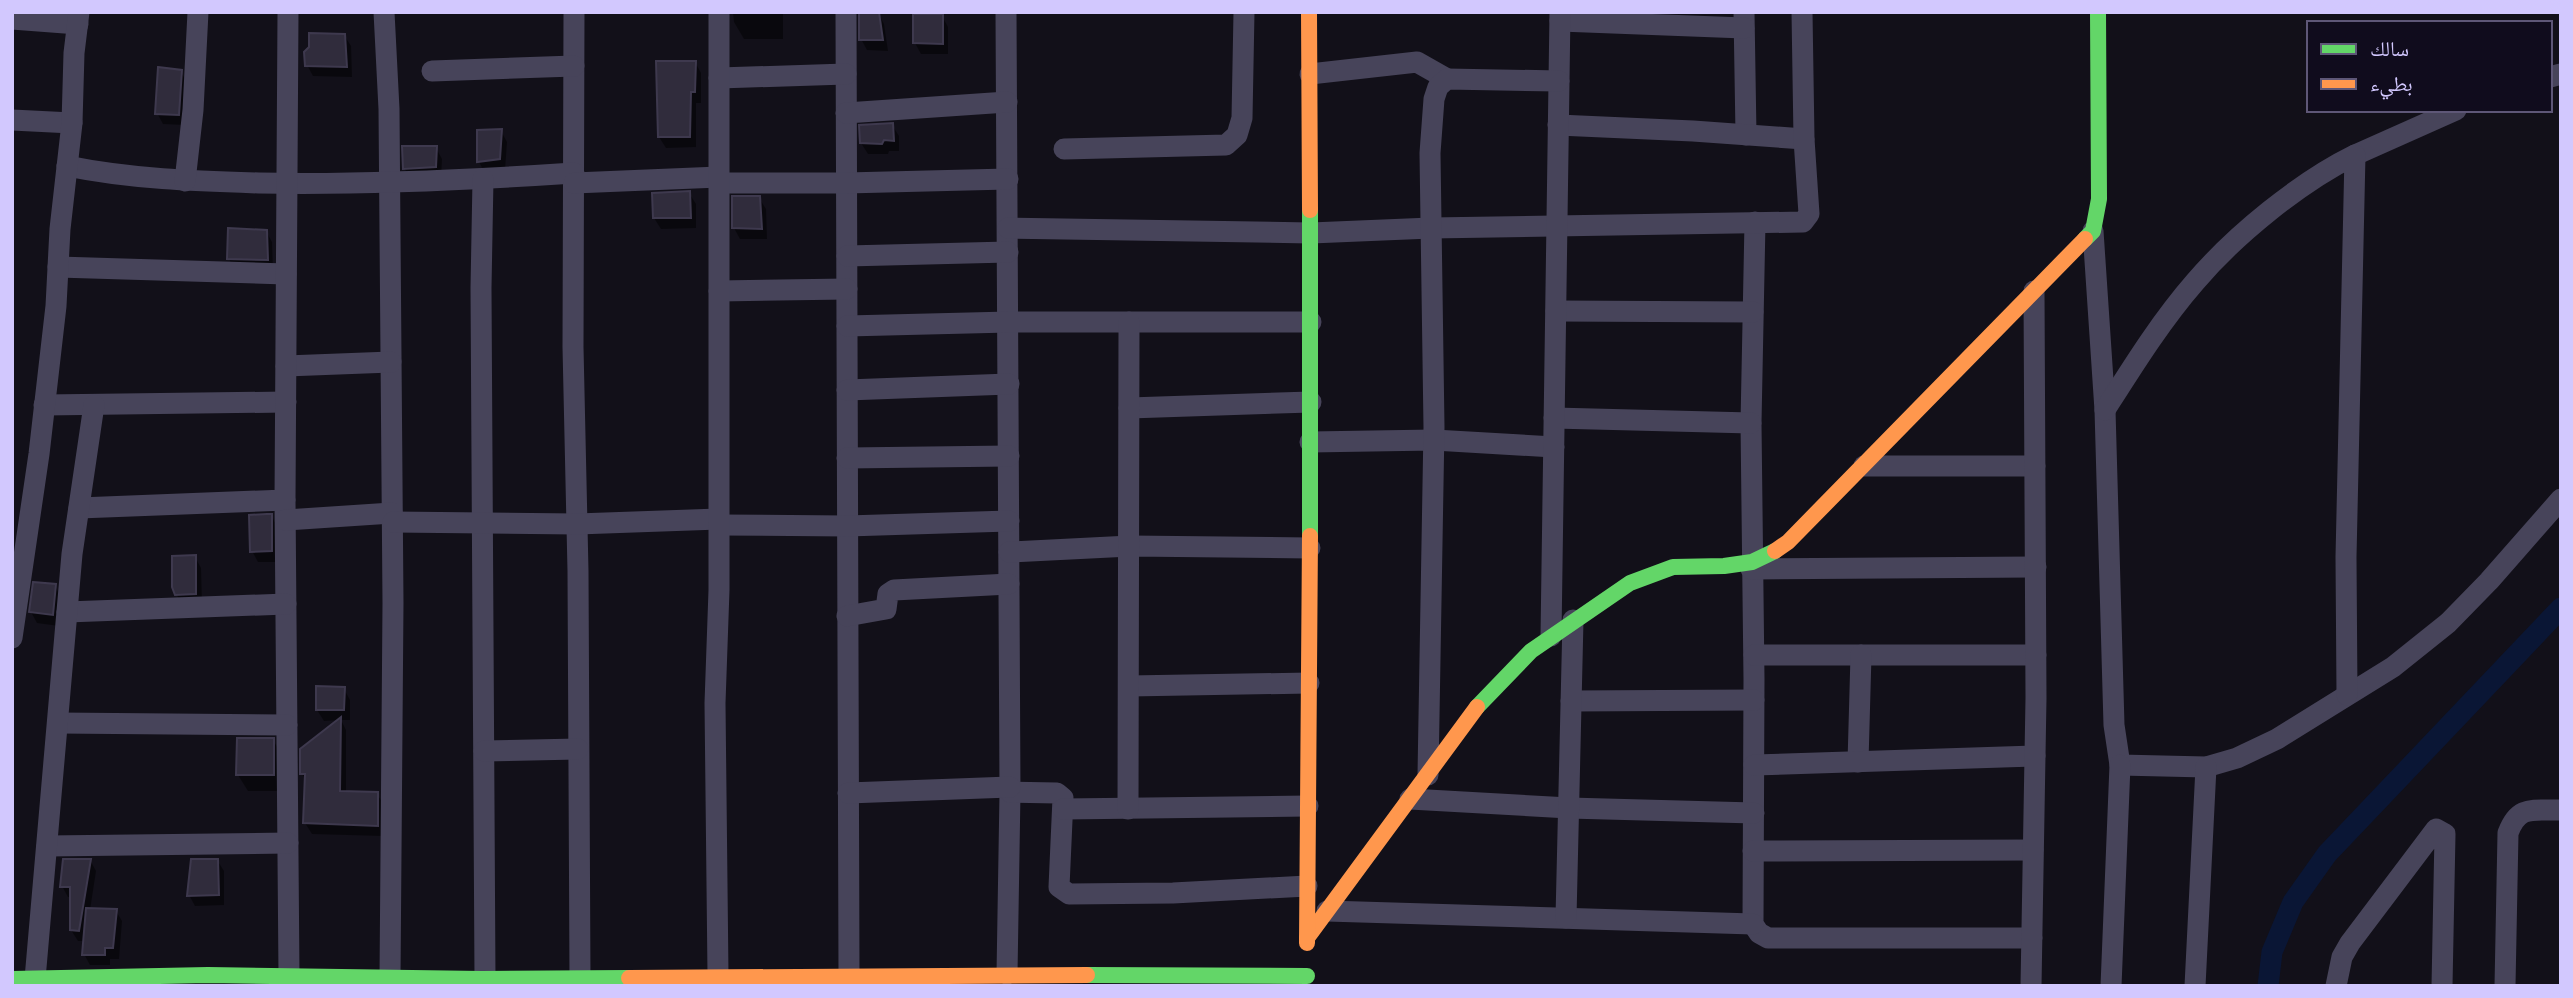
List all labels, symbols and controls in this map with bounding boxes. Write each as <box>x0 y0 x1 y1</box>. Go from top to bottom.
legend <box>2307 21 2552 112</box>
text: سالك <box>2370 35 2409 61</box>
text: بطيء <box>2370 70 2413 100</box>

